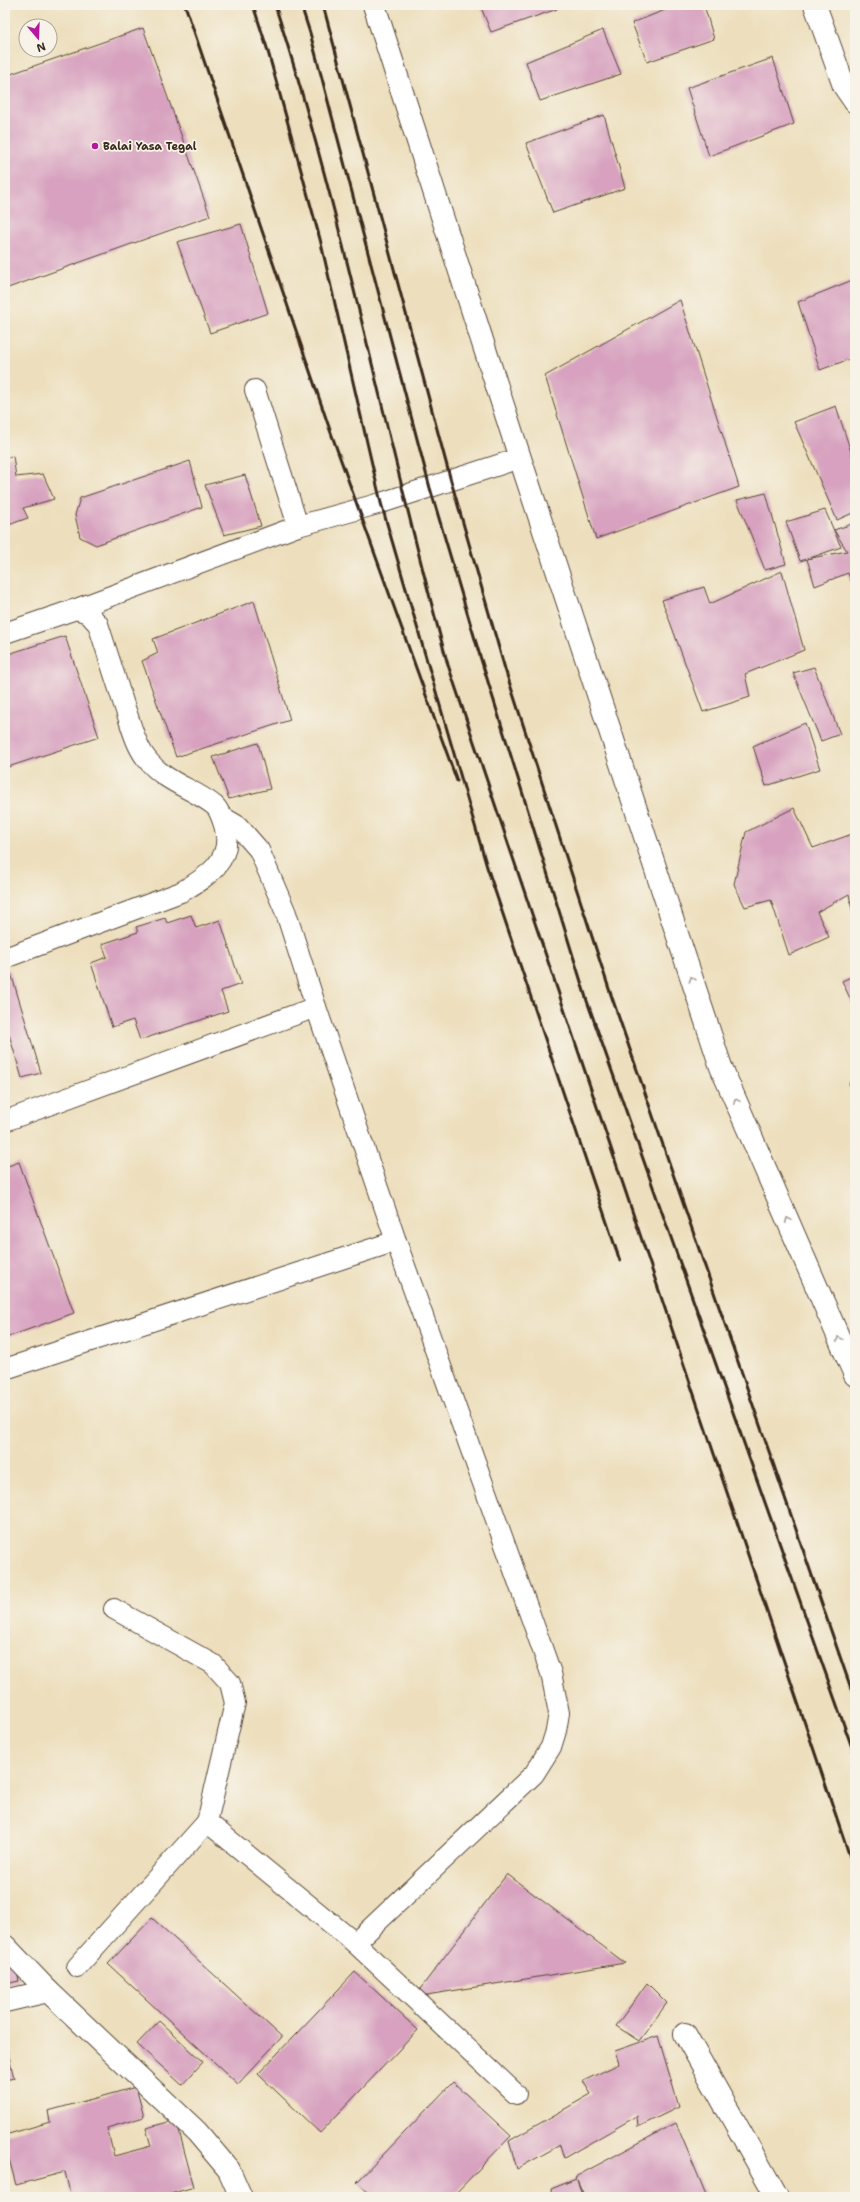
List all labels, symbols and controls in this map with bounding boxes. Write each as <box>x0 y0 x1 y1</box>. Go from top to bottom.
north arrow <box>18 18 58 58</box>
text: N <box>34 38 48 56</box>
place label: Balai Yasa Tegal <box>103 139 197 154</box>
marker: Balai Yasa Tegal <box>90 141 100 151</box>
one-way arrow <box>688 975 697 982</box>
one-way arrow <box>732 1097 740 1104</box>
one-way arrow <box>784 1217 792 1224</box>
one-way arrow <box>836 1336 844 1343</box>

